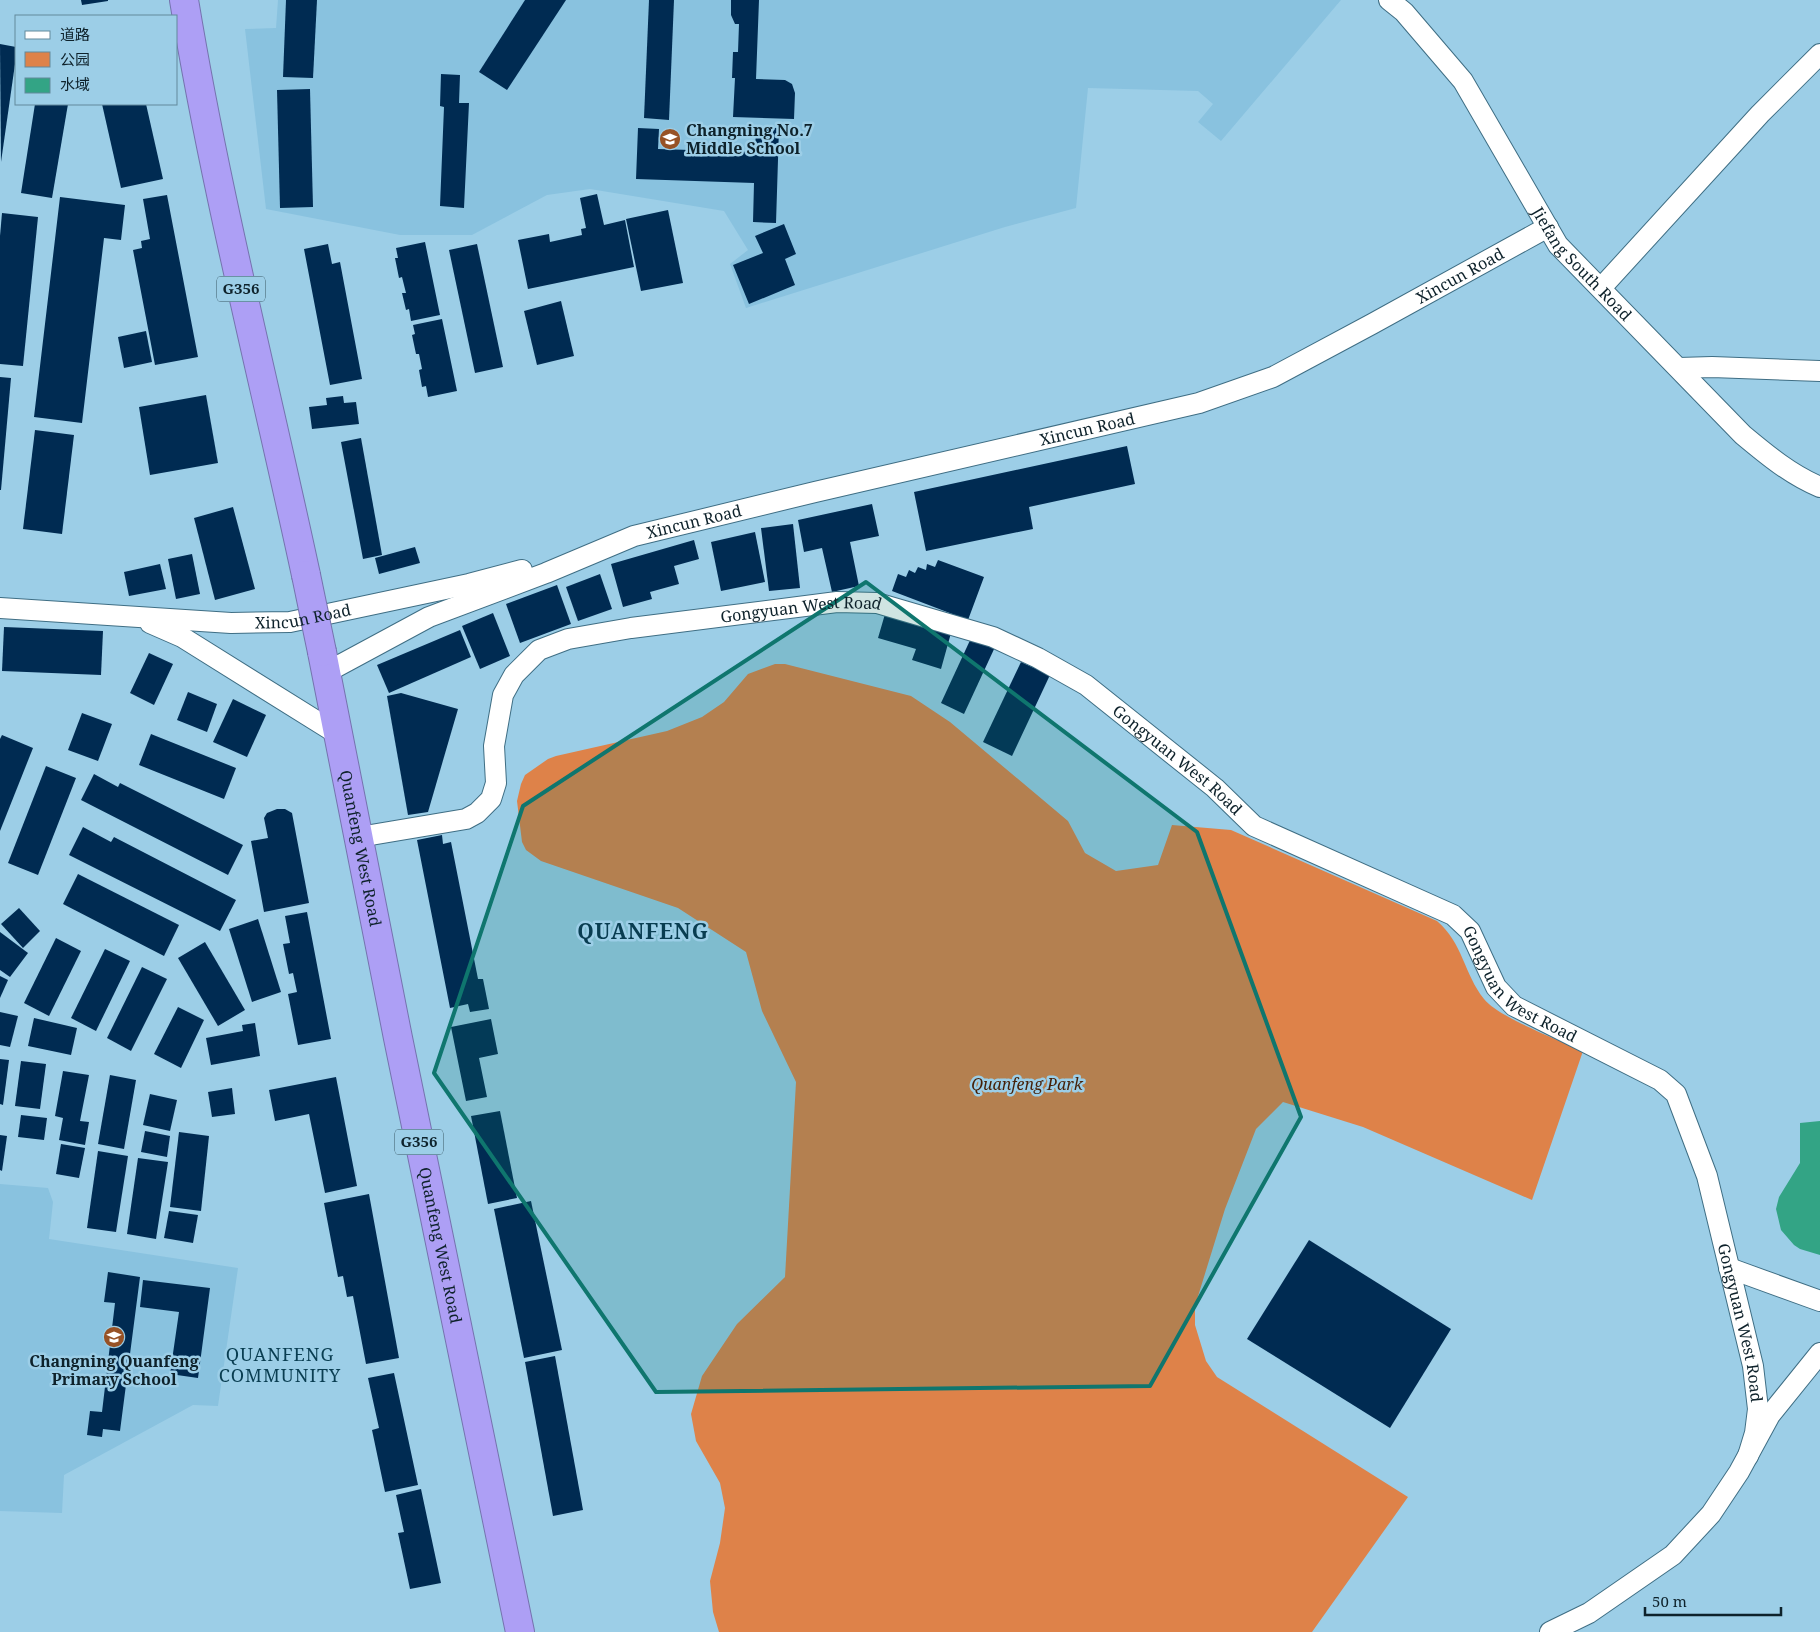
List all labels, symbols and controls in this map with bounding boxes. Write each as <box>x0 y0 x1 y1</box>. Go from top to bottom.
legend <box>15 15 178 105</box>
text: 道路 <box>60 24 90 44</box>
text: 公园 <box>60 49 90 69</box>
text: 水域 <box>60 74 90 94</box>
place label: Changning No.7 Middle School <box>686 119 813 159</box>
school or university icon: Changning No.7 Middle School <box>658 127 682 151</box>
street label: Jiefang South Road <box>1527 202 1637 326</box>
street label: Xincun Road <box>1412 242 1508 309</box>
road number: G356 <box>217 276 265 302</box>
street label: Xincun Road <box>1037 407 1137 451</box>
street label: Xincun Road <box>644 499 744 544</box>
street label: Gongyuan West Road <box>719 591 885 628</box>
street label: Xincun Road <box>255 598 353 634</box>
street label: Gongyuan West Road <box>1108 699 1247 820</box>
street label: Quanfeng West Road <box>334 768 387 928</box>
district label: QUANFENG <box>577 917 709 945</box>
street label: Gongyuan West Road <box>1458 922 1581 1047</box>
park label: Quanfeng Park <box>971 1073 1084 1095</box>
road number: G356 <box>395 1130 443 1154</box>
street label: Quanfeng West Road <box>414 1165 467 1325</box>
street label: Gongyuan West Road <box>1713 1241 1768 1404</box>
school or university icon: Changning Quanfeng Primary School <box>102 1325 126 1349</box>
district label: QUANFENG COMMUNITY <box>219 1342 341 1387</box>
place label: Changning Quanfeng Primary School <box>29 1350 199 1390</box>
scale bar <box>1645 1584 1781 1616</box>
text: 50 m <box>1652 1591 1687 1611</box>

